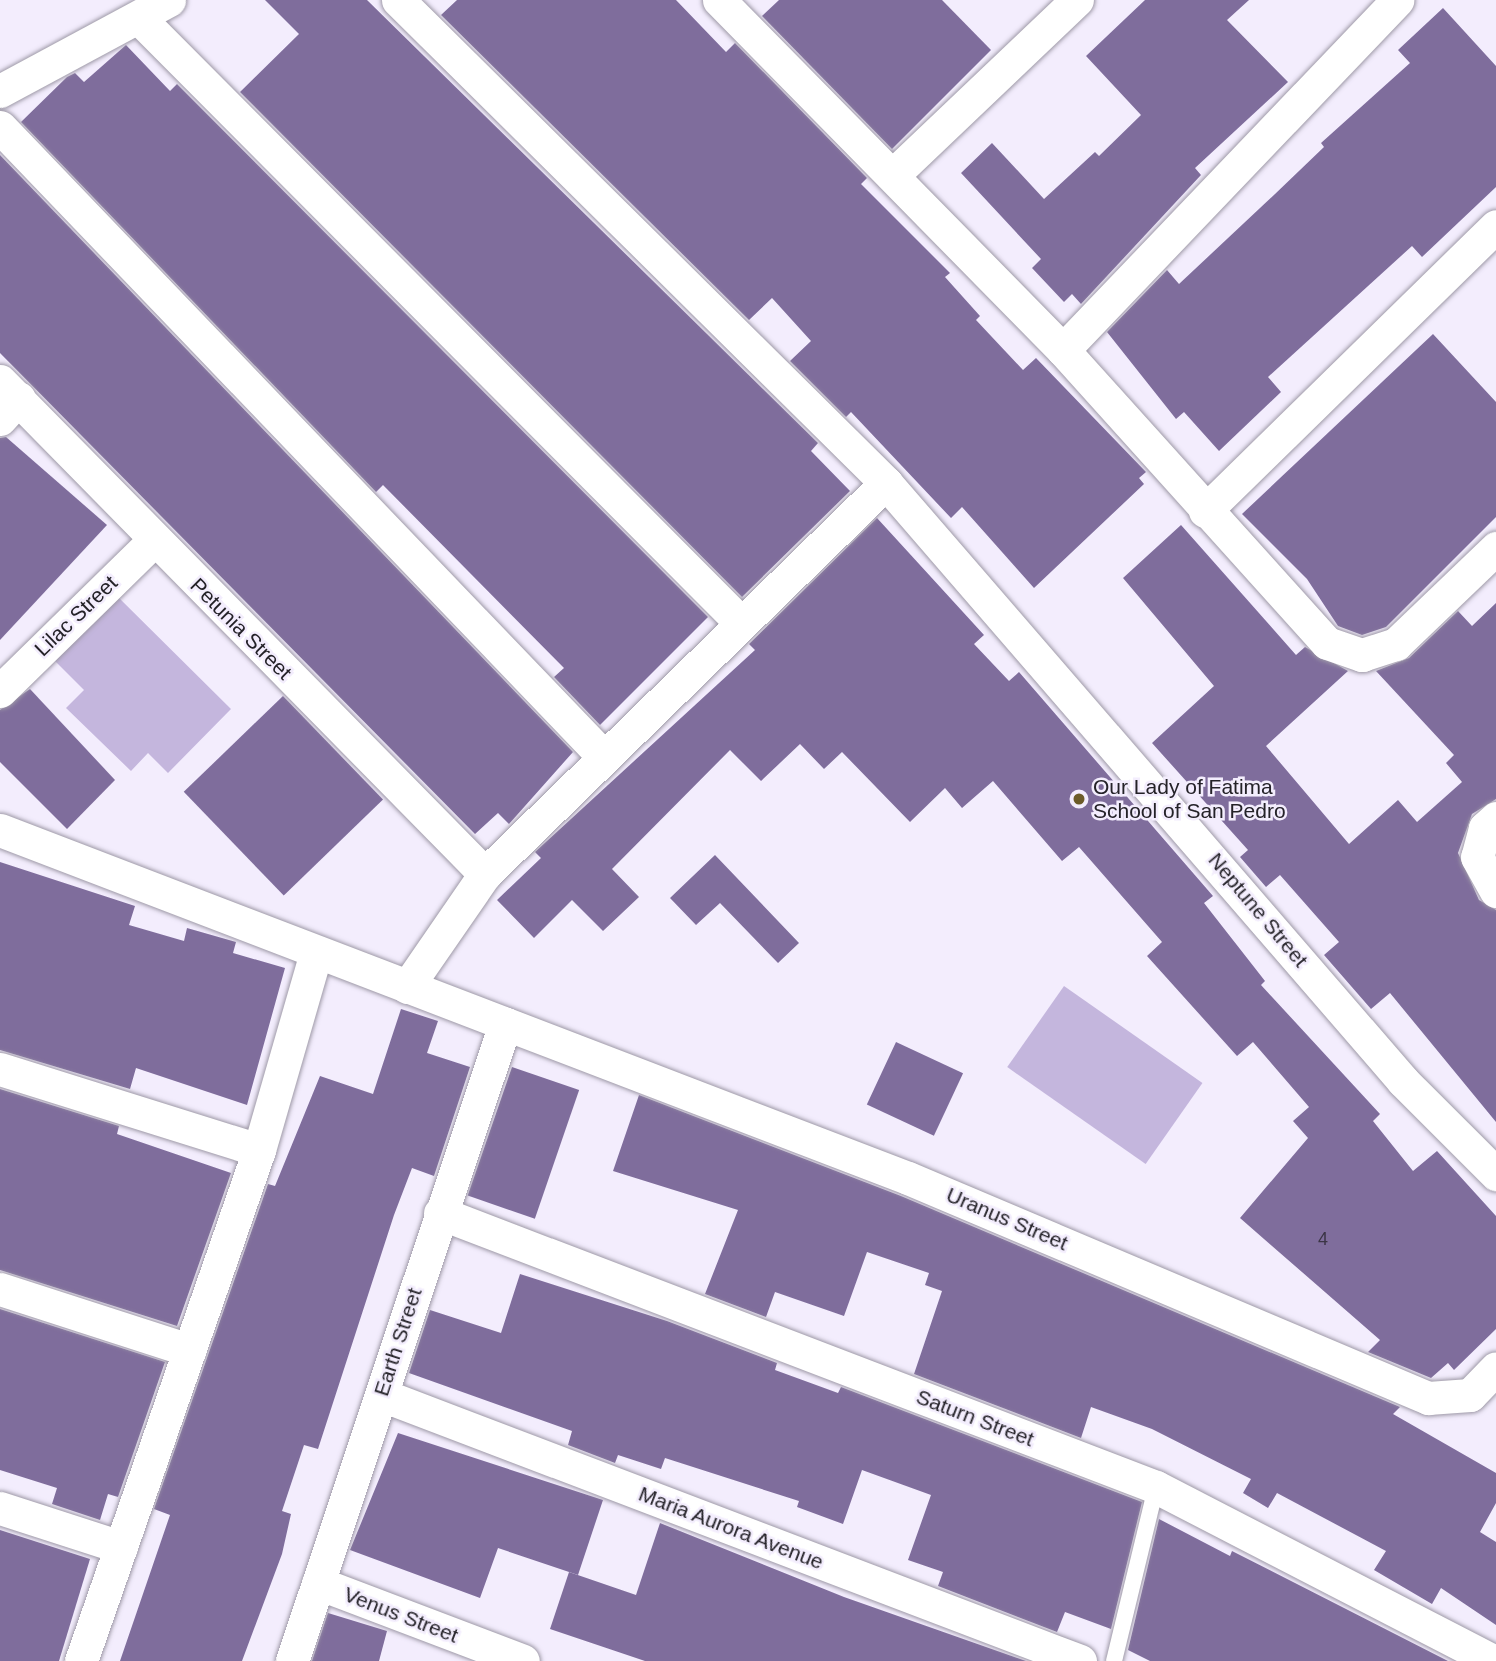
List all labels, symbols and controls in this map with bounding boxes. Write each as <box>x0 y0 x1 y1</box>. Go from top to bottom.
street label: Lilac Street <box>29 570 123 662</box>
street label: Petunia Street <box>185 573 297 685</box>
place label: Our Lady of Fatima School of San Pedro <box>1093 774 1286 824</box>
marker: Our Lady of Fatima School of San Pedro <box>1071 791 1087 807</box>
street label: Neptune Street <box>1203 848 1313 972</box>
street label: Uranus Street <box>942 1182 1072 1256</box>
house number: 4 <box>1318 1228 1328 1250</box>
street label: Earth Street <box>369 1285 427 1399</box>
street label: Saturn Street <box>913 1384 1037 1452</box>
street label: Maria Aurora Avenue <box>634 1481 828 1575</box>
street label: Venus Street <box>340 1582 462 1648</box>

